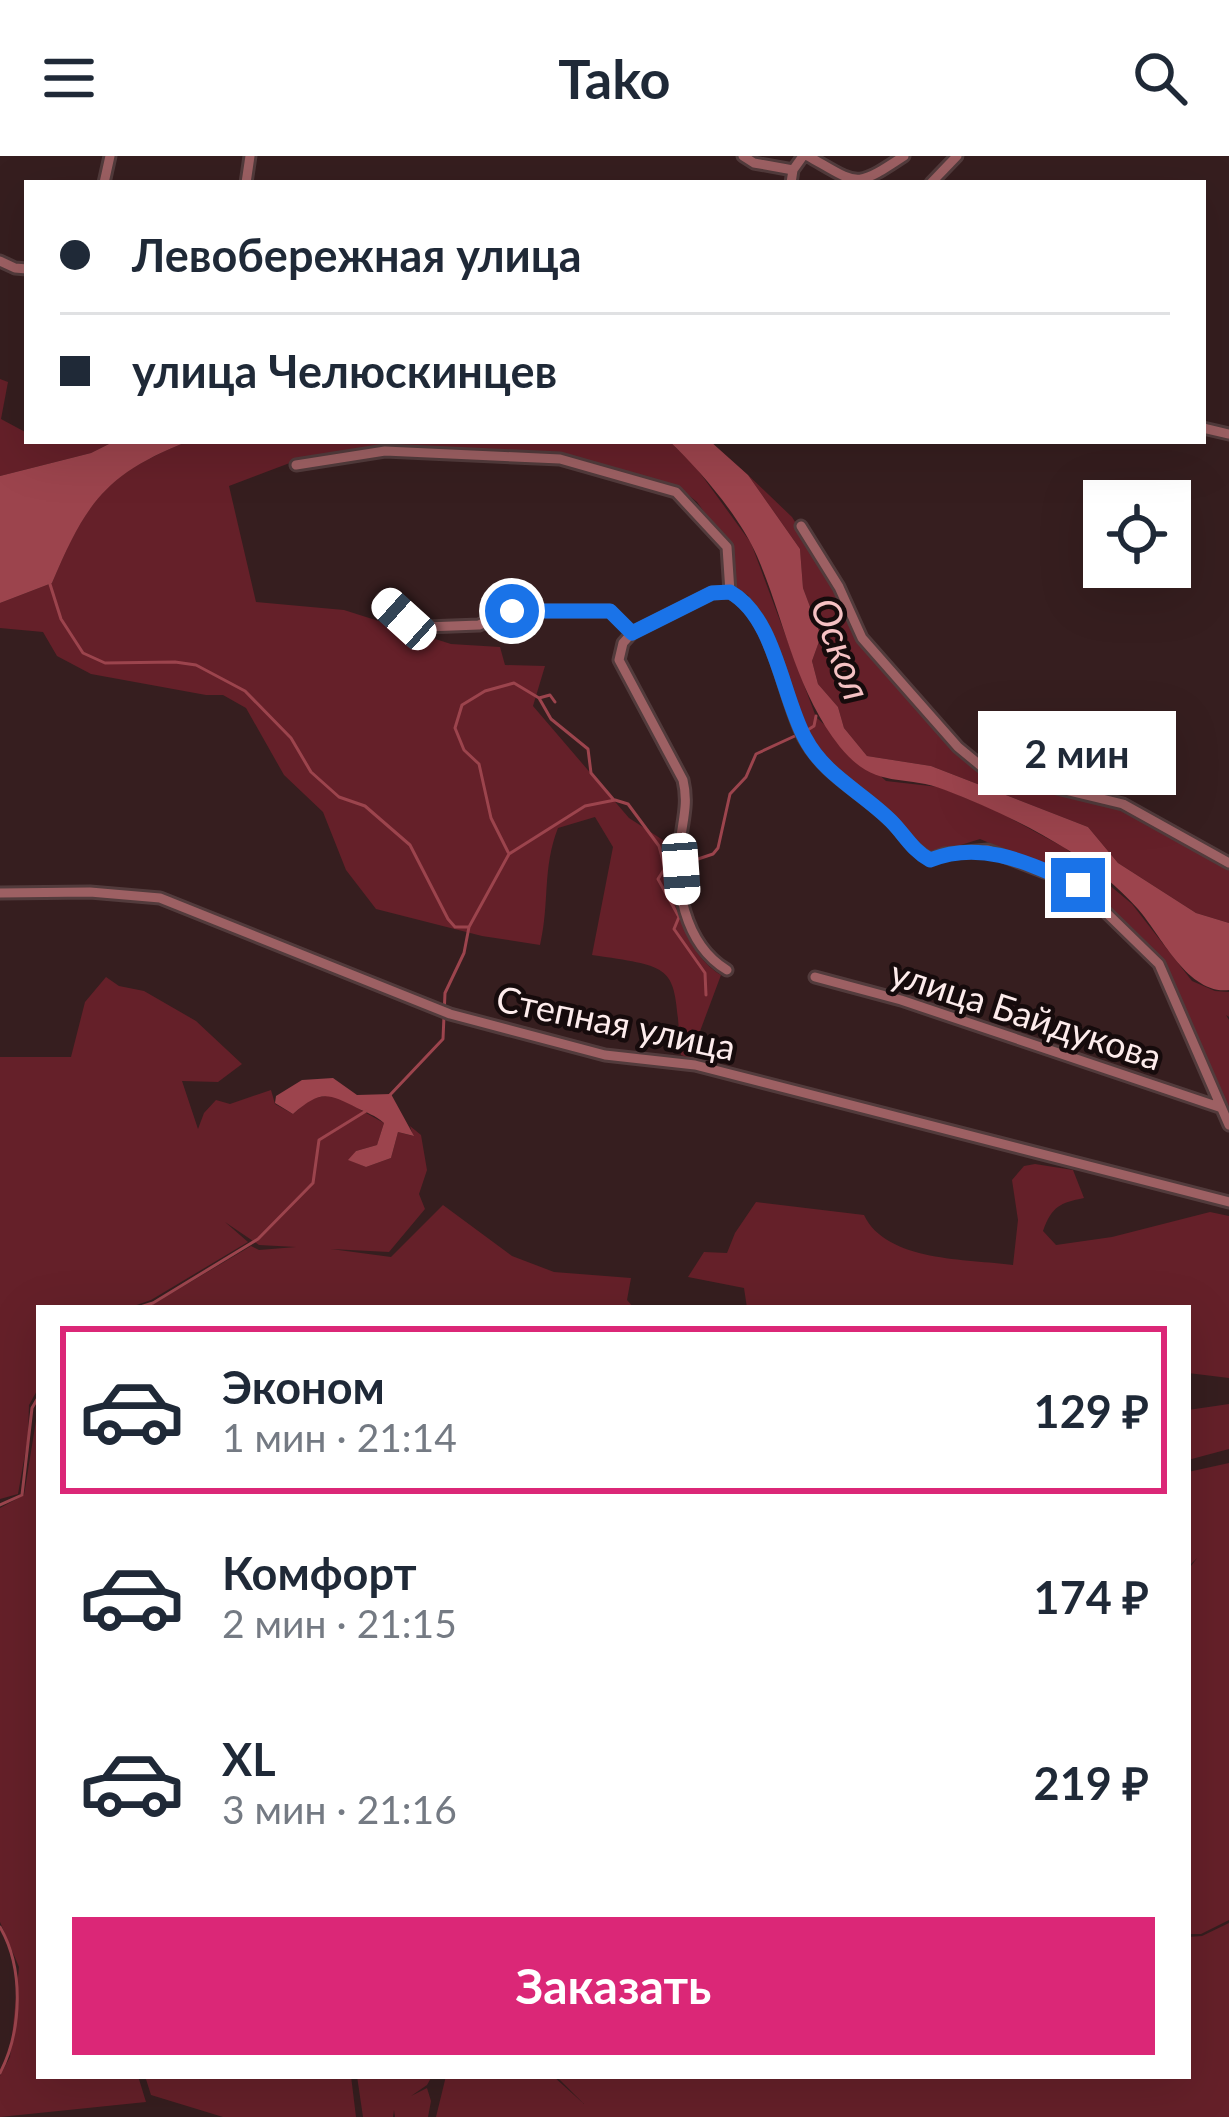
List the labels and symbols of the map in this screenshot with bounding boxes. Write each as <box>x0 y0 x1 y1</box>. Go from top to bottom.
car <box>365 582 443 656</box>
route start <box>485 584 539 638</box>
water label: Оскол <box>802 591 882 706</box>
callout: 2 мин <box>979 711 1177 795</box>
car <box>661 832 701 906</box>
route end <box>1051 858 1105 912</box>
street label: улица Байдукова <box>885 949 1167 1079</box>
street label: Степная улица <box>493 975 740 1069</box>

